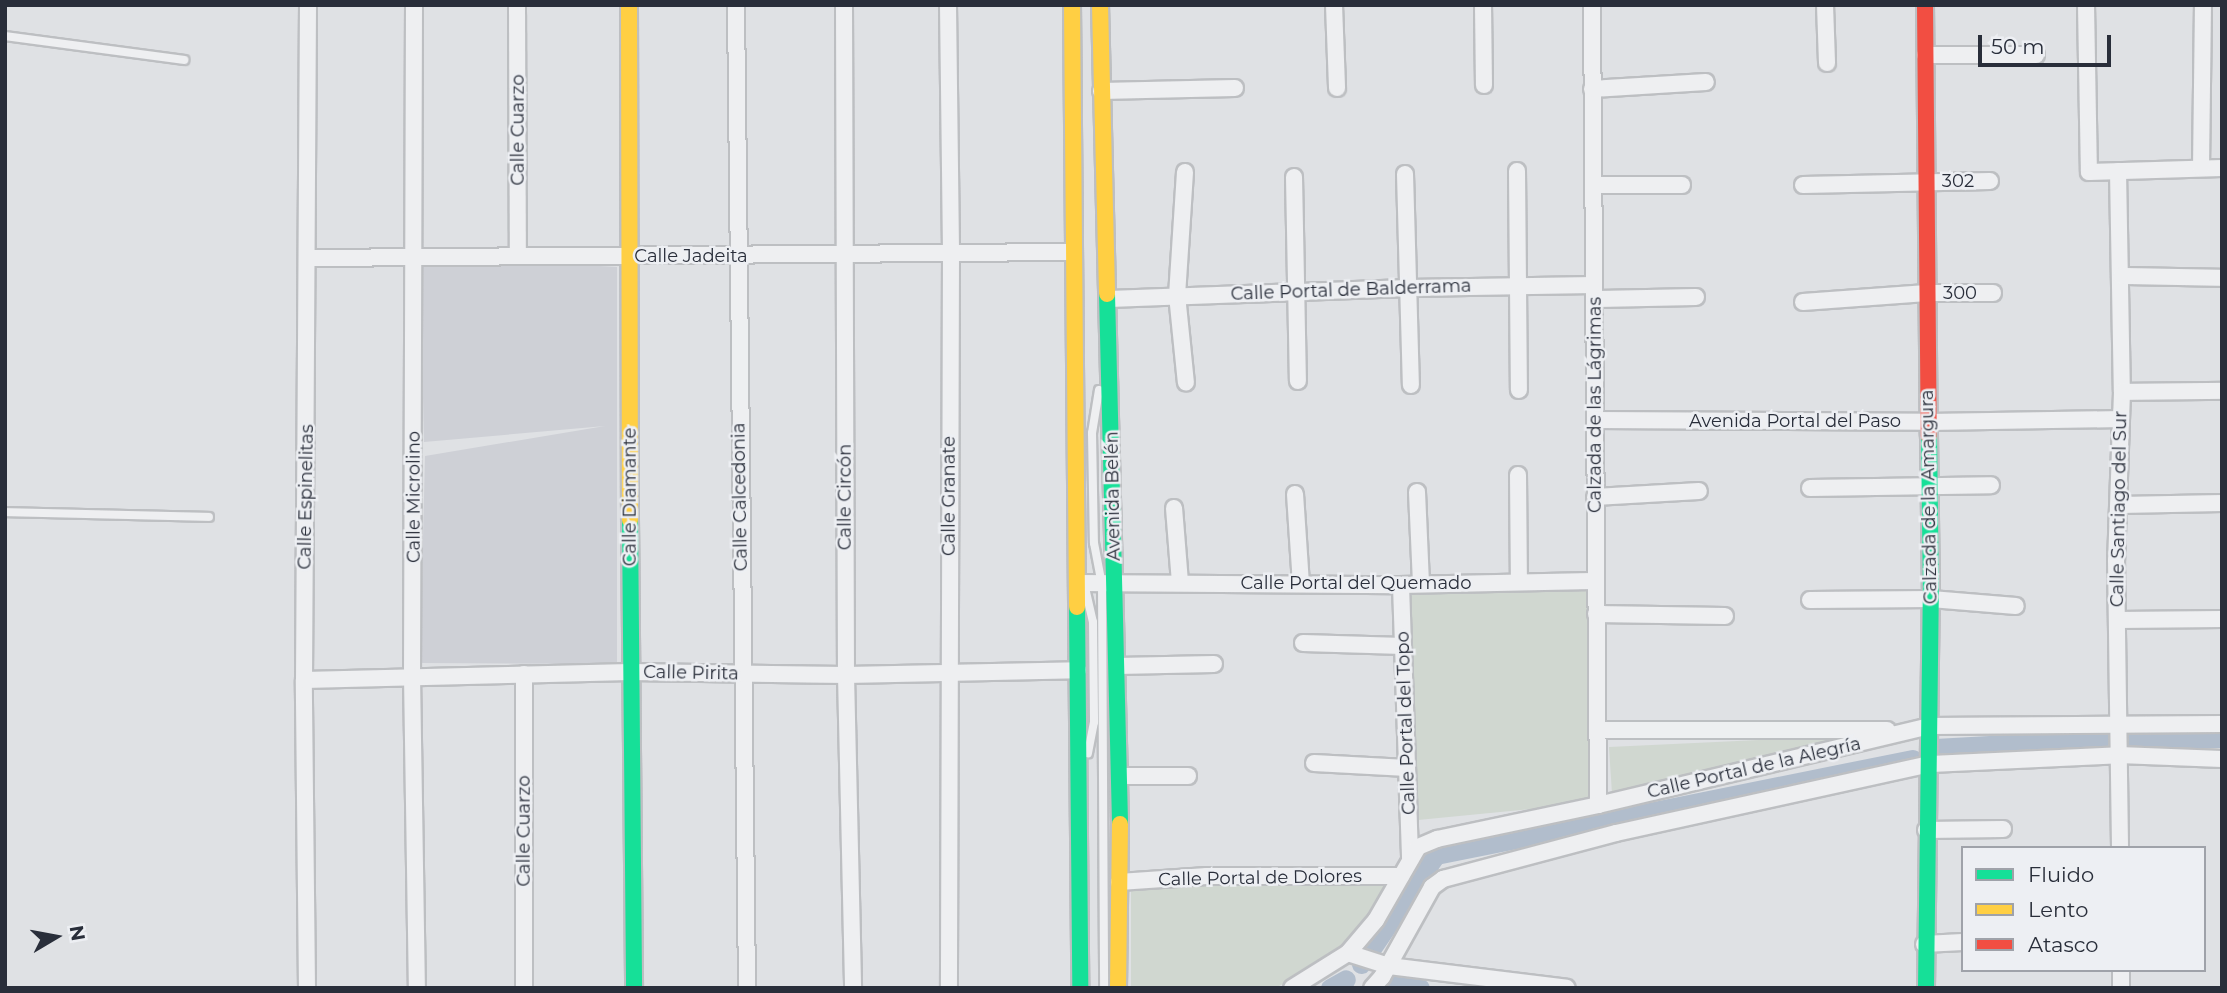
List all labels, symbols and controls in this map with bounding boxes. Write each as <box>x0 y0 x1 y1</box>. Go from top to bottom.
scale bar <box>1982 21 2115 65</box>
text: 50 m <box>1991 34 2045 59</box>
street label: Calle Cuarzo <box>507 74 529 186</box>
street label: 302 <box>1942 170 1974 192</box>
street label: Calle Jadeita <box>634 245 748 267</box>
street label: Calle Portal de Balderrama <box>1230 275 1472 305</box>
street label: 300 <box>1943 282 1977 304</box>
street label: Calzada de las Lágrimas <box>1584 297 1606 513</box>
street label: Calzada de la Amargura <box>1916 390 1942 604</box>
street label: Avenida Portal del Paso <box>1689 410 1901 432</box>
street label: Calle Santiago del Sur <box>2106 411 2132 607</box>
street label: Calle Calcedonia <box>728 423 752 571</box>
street label: Calle Espinelitas <box>294 424 318 570</box>
street label: Calle Diamante <box>619 428 641 566</box>
street label: Calle Microlino <box>403 431 425 563</box>
street label: Avenida Belén <box>1101 431 1125 561</box>
street label: Calle Granate <box>938 436 960 556</box>
street label: Calle Circón <box>834 444 856 550</box>
street label: Calle Portal del Quemado <box>1240 572 1472 594</box>
street label: Calle Portal del Topo <box>1392 631 1420 815</box>
street label: Calle Pirita <box>643 661 739 685</box>
street label: Calle Portal de la Alegría <box>1645 733 1863 803</box>
street label: Calle Cuarzo <box>513 775 535 887</box>
legend <box>1961 846 2206 972</box>
text: Fluido <box>2028 862 2094 887</box>
street label: Calle Portal de Dolores <box>1158 865 1362 891</box>
text: Lento <box>2028 897 2088 922</box>
north arrow <box>21 902 91 972</box>
text: N <box>65 924 90 943</box>
text: Atasco <box>2028 932 2099 957</box>

